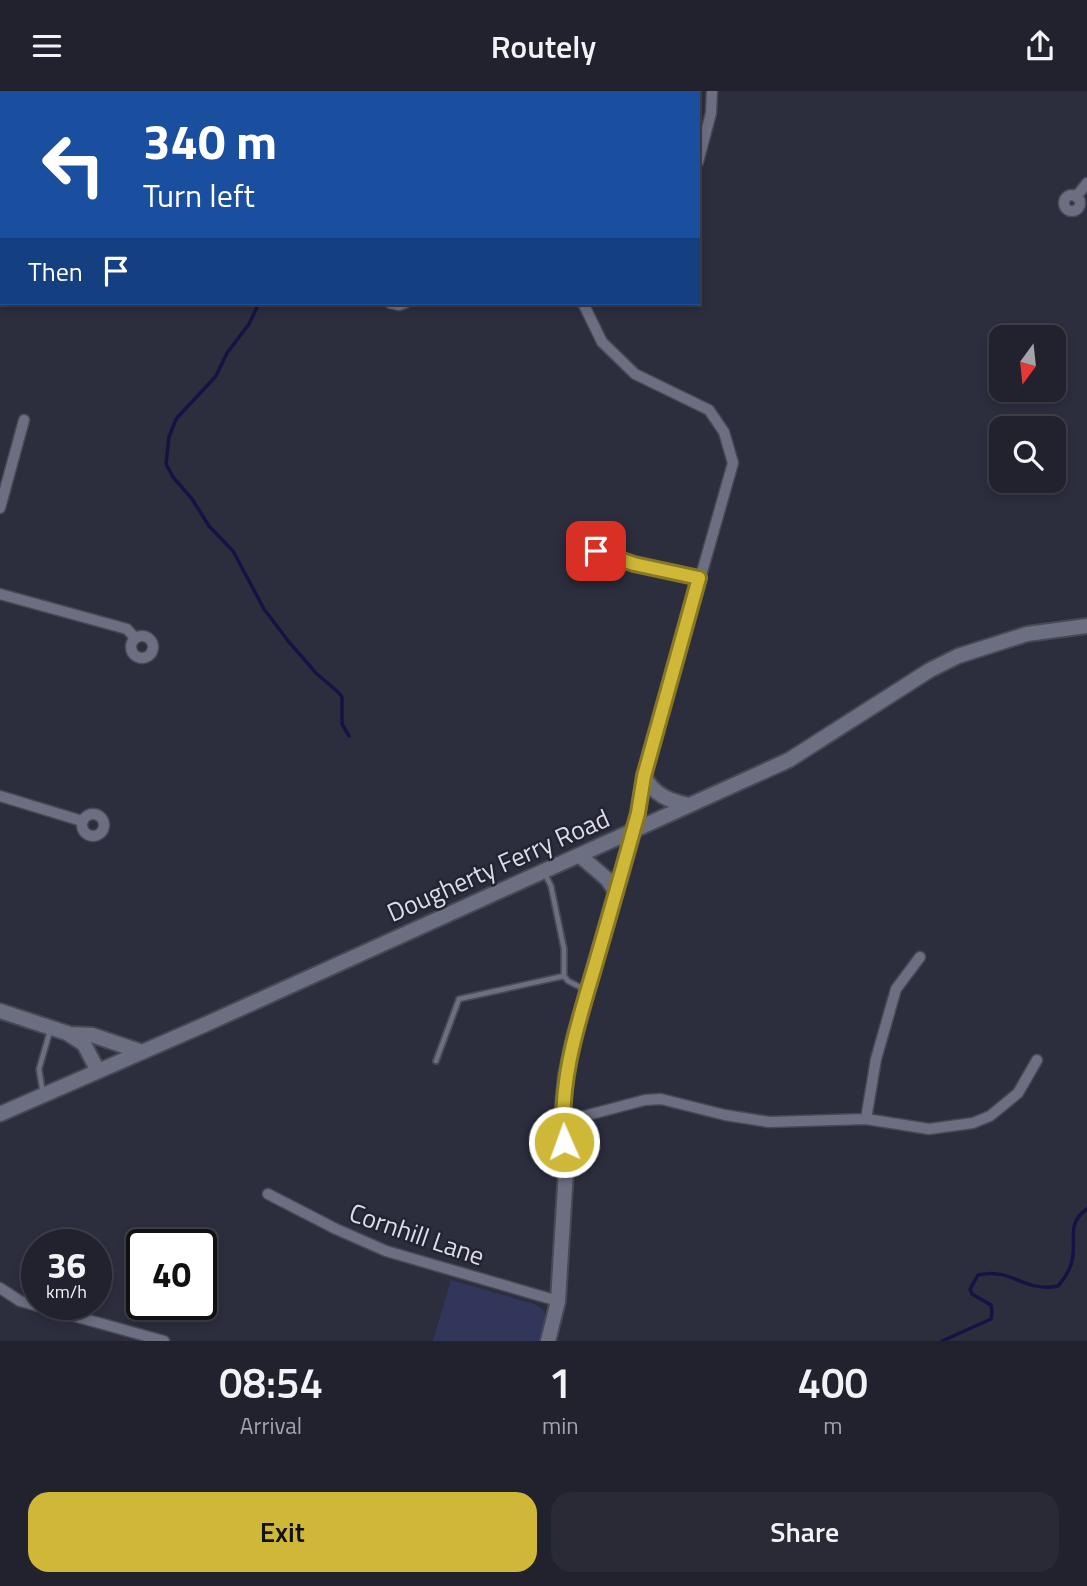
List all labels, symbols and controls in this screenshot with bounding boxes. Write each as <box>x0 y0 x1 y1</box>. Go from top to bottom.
text: Routely <box>491 22 596 70</box>
icon: menu <box>28 27 66 65</box>
icon: share <box>1021 27 1059 65</box>
text: 340 m <box>143 103 277 178</box>
icon: left <box>28 119 119 210</box>
text: Turn left <box>143 171 255 219</box>
text: Then <box>28 252 83 291</box>
icon: arrive <box>97 252 135 290</box>
north arrow <box>989 325 1066 403</box>
map controls <box>989 325 1066 493</box>
button: search <box>989 416 1066 493</box>
pin <box>566 521 626 581</box>
icon: arrive <box>577 532 615 570</box>
street label: Dougherty Ferry Road <box>380 798 616 932</box>
position arrow <box>527 1105 601 1179</box>
street label: Cornhill Lane <box>344 1193 490 1275</box>
speed limit sign: 40 <box>126 1229 217 1320</box>
text: 36 <box>47 1238 86 1292</box>
text: km/h <box>46 1278 87 1305</box>
text: 08:54 <box>219 1350 323 1414</box>
text: 1 <box>549 1350 572 1414</box>
text: 400 <box>798 1350 868 1414</box>
text: Arrival <box>240 1408 302 1443</box>
text: min <box>542 1408 579 1443</box>
text: m <box>823 1408 842 1443</box>
button: Exit <box>28 1492 537 1572</box>
button: Share <box>551 1492 1059 1572</box>

